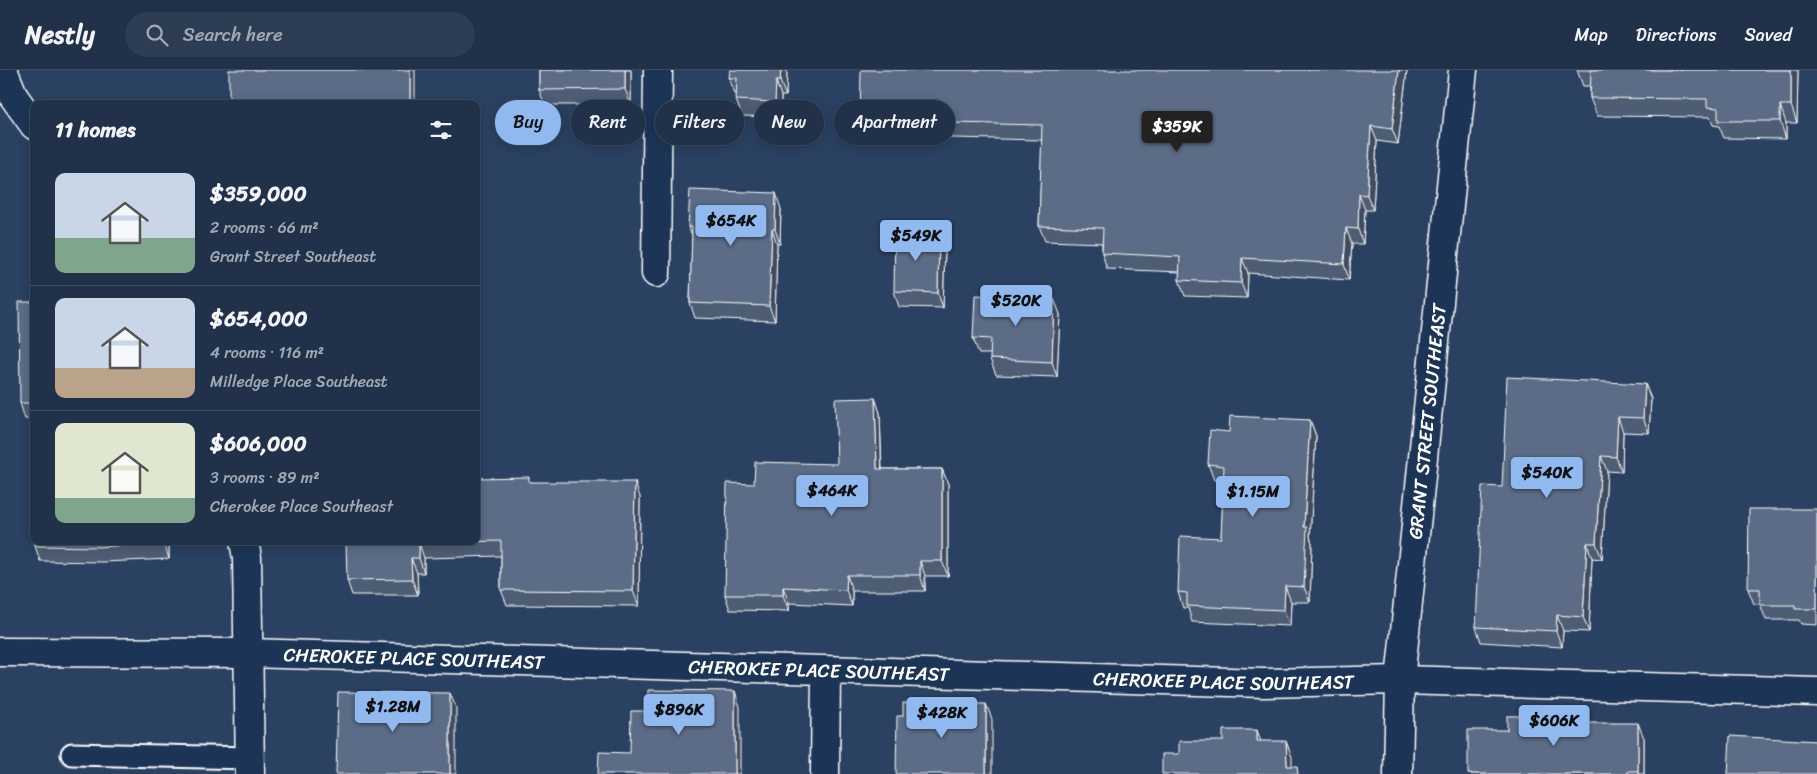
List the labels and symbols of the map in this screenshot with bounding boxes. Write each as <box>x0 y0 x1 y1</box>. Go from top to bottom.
pin: $359K <box>1142 111 1212 153</box>
pin: $654K <box>696 204 766 247</box>
pin: $549K <box>881 220 951 262</box>
pin: $520K <box>981 284 1051 327</box>
street label: GRANT STREET SOUTHEAST <box>1398 301 1455 541</box>
pin: $540K <box>1512 456 1582 499</box>
pin: $464K <box>797 474 867 517</box>
pin: $1.15M <box>1212 476 1294 518</box>
street label: CHEROKEE PLACE SOUTHEAST <box>283 638 546 678</box>
street label: CHEROKEE PLACE SOUTHEAST <box>688 650 951 690</box>
street label: CHEROKEE PLACE SOUTHEAST <box>1093 661 1356 700</box>
pin: $1.28M <box>352 690 434 733</box>
pin: $896K <box>644 694 714 736</box>
pin: $428K <box>907 696 977 739</box>
pin: $606K <box>1519 704 1589 747</box>

